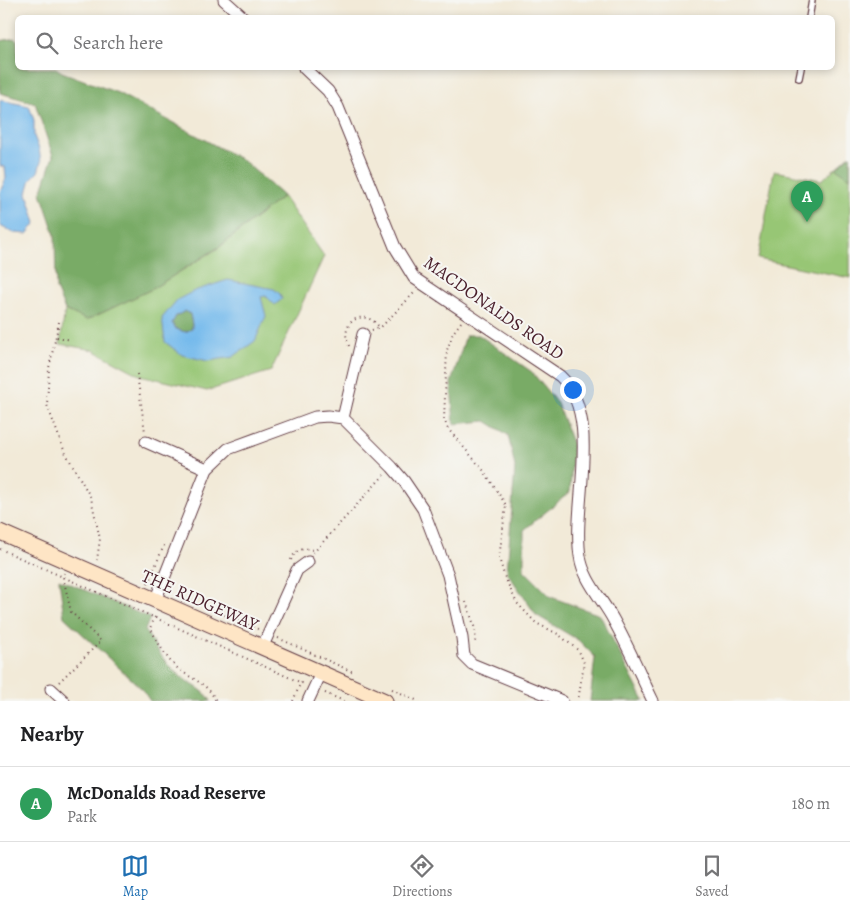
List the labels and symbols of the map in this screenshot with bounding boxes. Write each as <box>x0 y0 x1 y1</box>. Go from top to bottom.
pin: A <box>791 181 823 222</box>
street label: MACDONALDS ROAD <box>419 251 569 365</box>
your location <box>560 377 586 403</box>
street label: THE RIDGEWAY <box>138 563 264 637</box>

